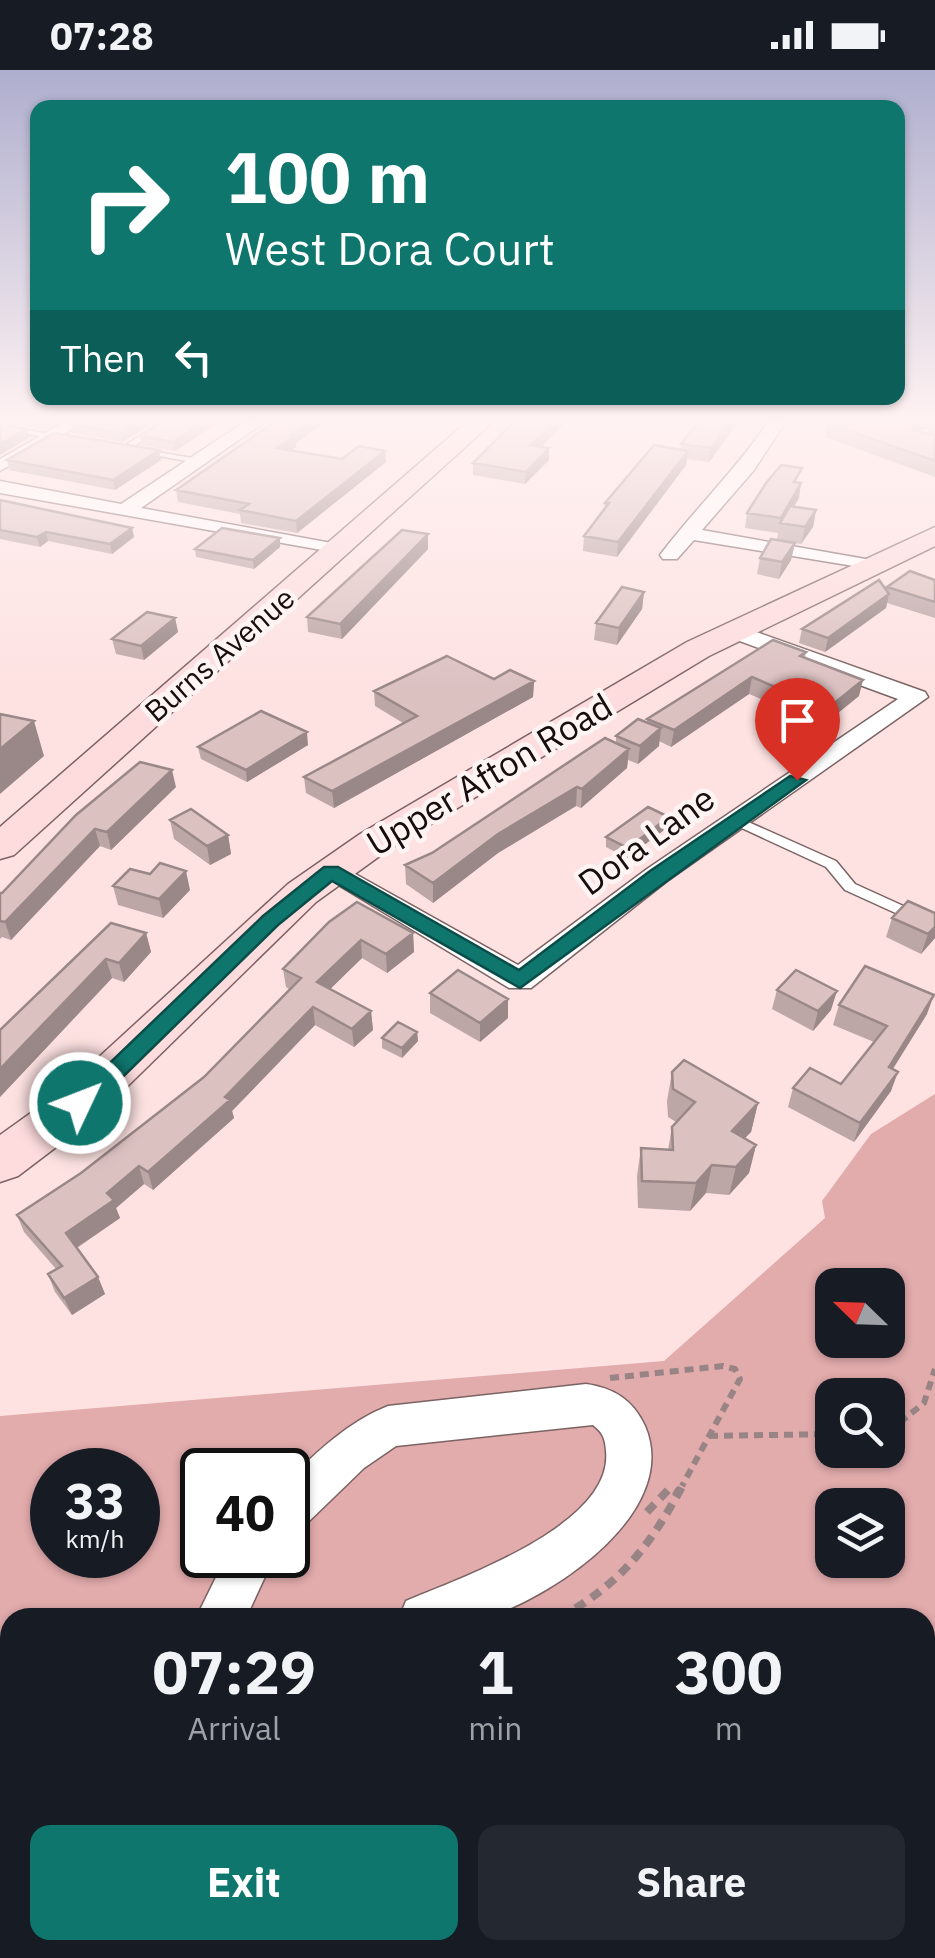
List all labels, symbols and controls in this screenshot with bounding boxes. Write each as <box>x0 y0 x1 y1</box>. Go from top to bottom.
text: 07:28 <box>50 11 154 60</box>
text: 100 m <box>225 131 430 222</box>
icon: right <box>60 140 190 270</box>
text: West Dora Court <box>225 219 555 277</box>
icon: left <box>166 330 221 385</box>
text: Then <box>60 333 146 382</box>
street label: Burns Avenue <box>136 578 302 730</box>
pin <box>755 678 840 781</box>
street label: Upper Afton Road <box>358 682 620 866</box>
icon: arrive <box>770 693 825 748</box>
street label: Dora Lane <box>569 775 723 905</box>
position arrow <box>28 1051 132 1155</box>
north arrow <box>815 1268 905 1358</box>
map controls <box>815 1268 905 1578</box>
button: search <box>815 1378 905 1468</box>
speed limit sign: 40 <box>180 1448 310 1578</box>
text: 33 <box>65 1468 125 1533</box>
button: layers <box>815 1488 905 1578</box>
text: km/h <box>66 1522 124 1555</box>
text: 07:29 <box>152 1632 316 1711</box>
text: 1 <box>477 1632 513 1711</box>
text: 300 <box>675 1632 783 1711</box>
text: Arrival <box>188 1707 281 1749</box>
text: min <box>468 1707 522 1749</box>
text: m <box>715 1707 743 1749</box>
button: Exit <box>30 1825 458 1940</box>
button: Share <box>478 1825 905 1940</box>

